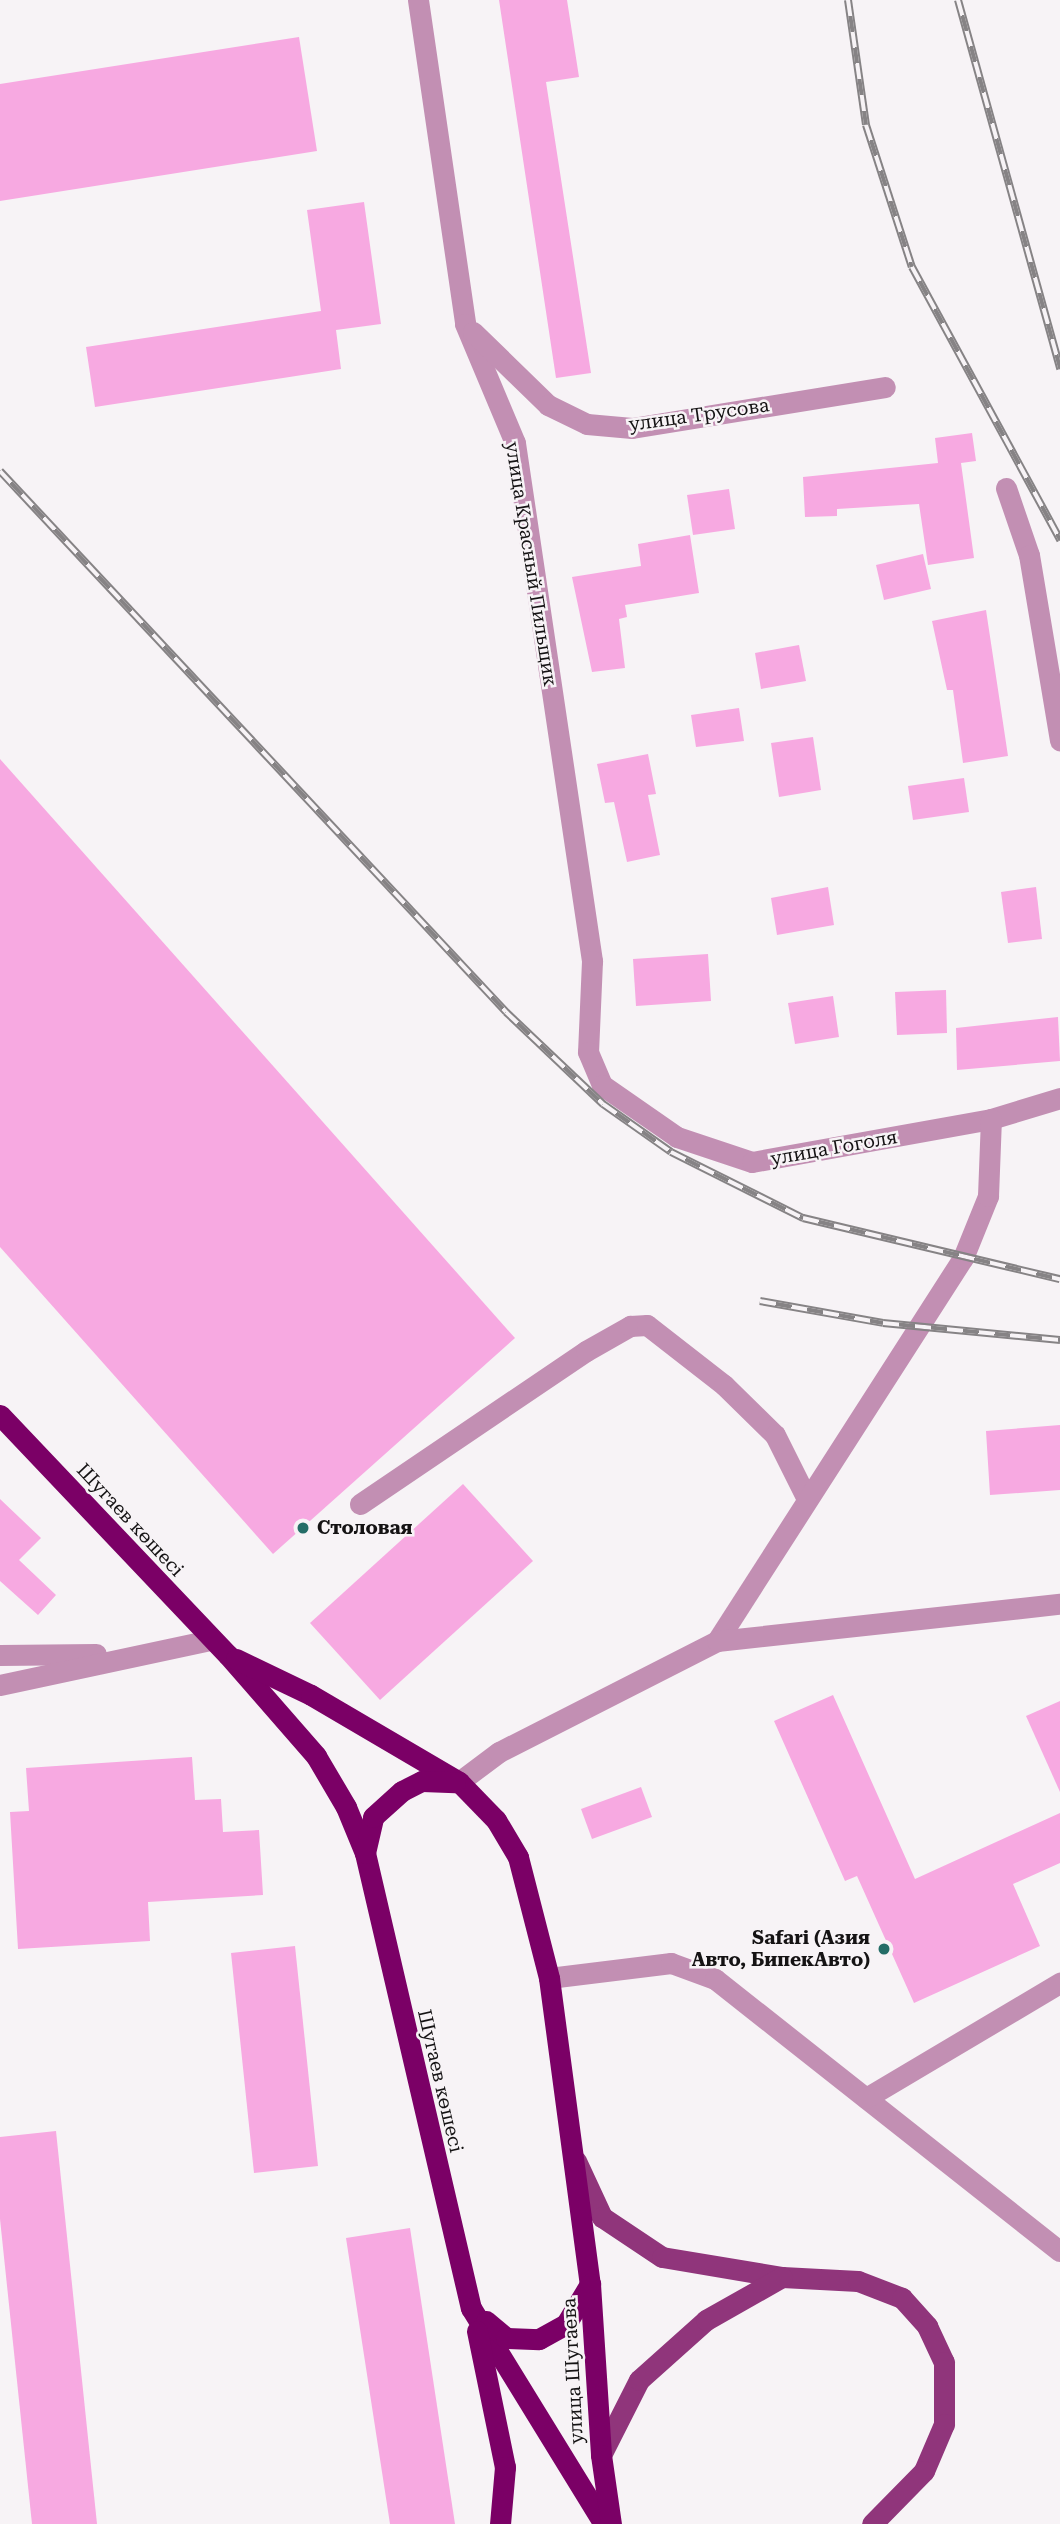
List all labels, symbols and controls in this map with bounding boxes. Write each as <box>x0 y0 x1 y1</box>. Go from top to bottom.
street label: улица Трусова <box>627 394 771 436</box>
street label: улица Красный Пильщик <box>500 440 562 688</box>
street label: улица Гоголя <box>769 1126 899 1170</box>
street label: Шугаев көшесі <box>72 1459 188 1581</box>
place label: Столовая <box>317 1517 413 1539</box>
marker: Столовая <box>295 1520 311 1536</box>
place label: Safari (Азия Авто, БипекАвто) <box>692 1927 870 1971</box>
marker: Safari (Азия Авто, БипекАвто) <box>876 1941 892 1957</box>
street label: Шугаев көшесі <box>412 2007 468 2155</box>
street label: улица Шугаева <box>558 2297 588 2445</box>

